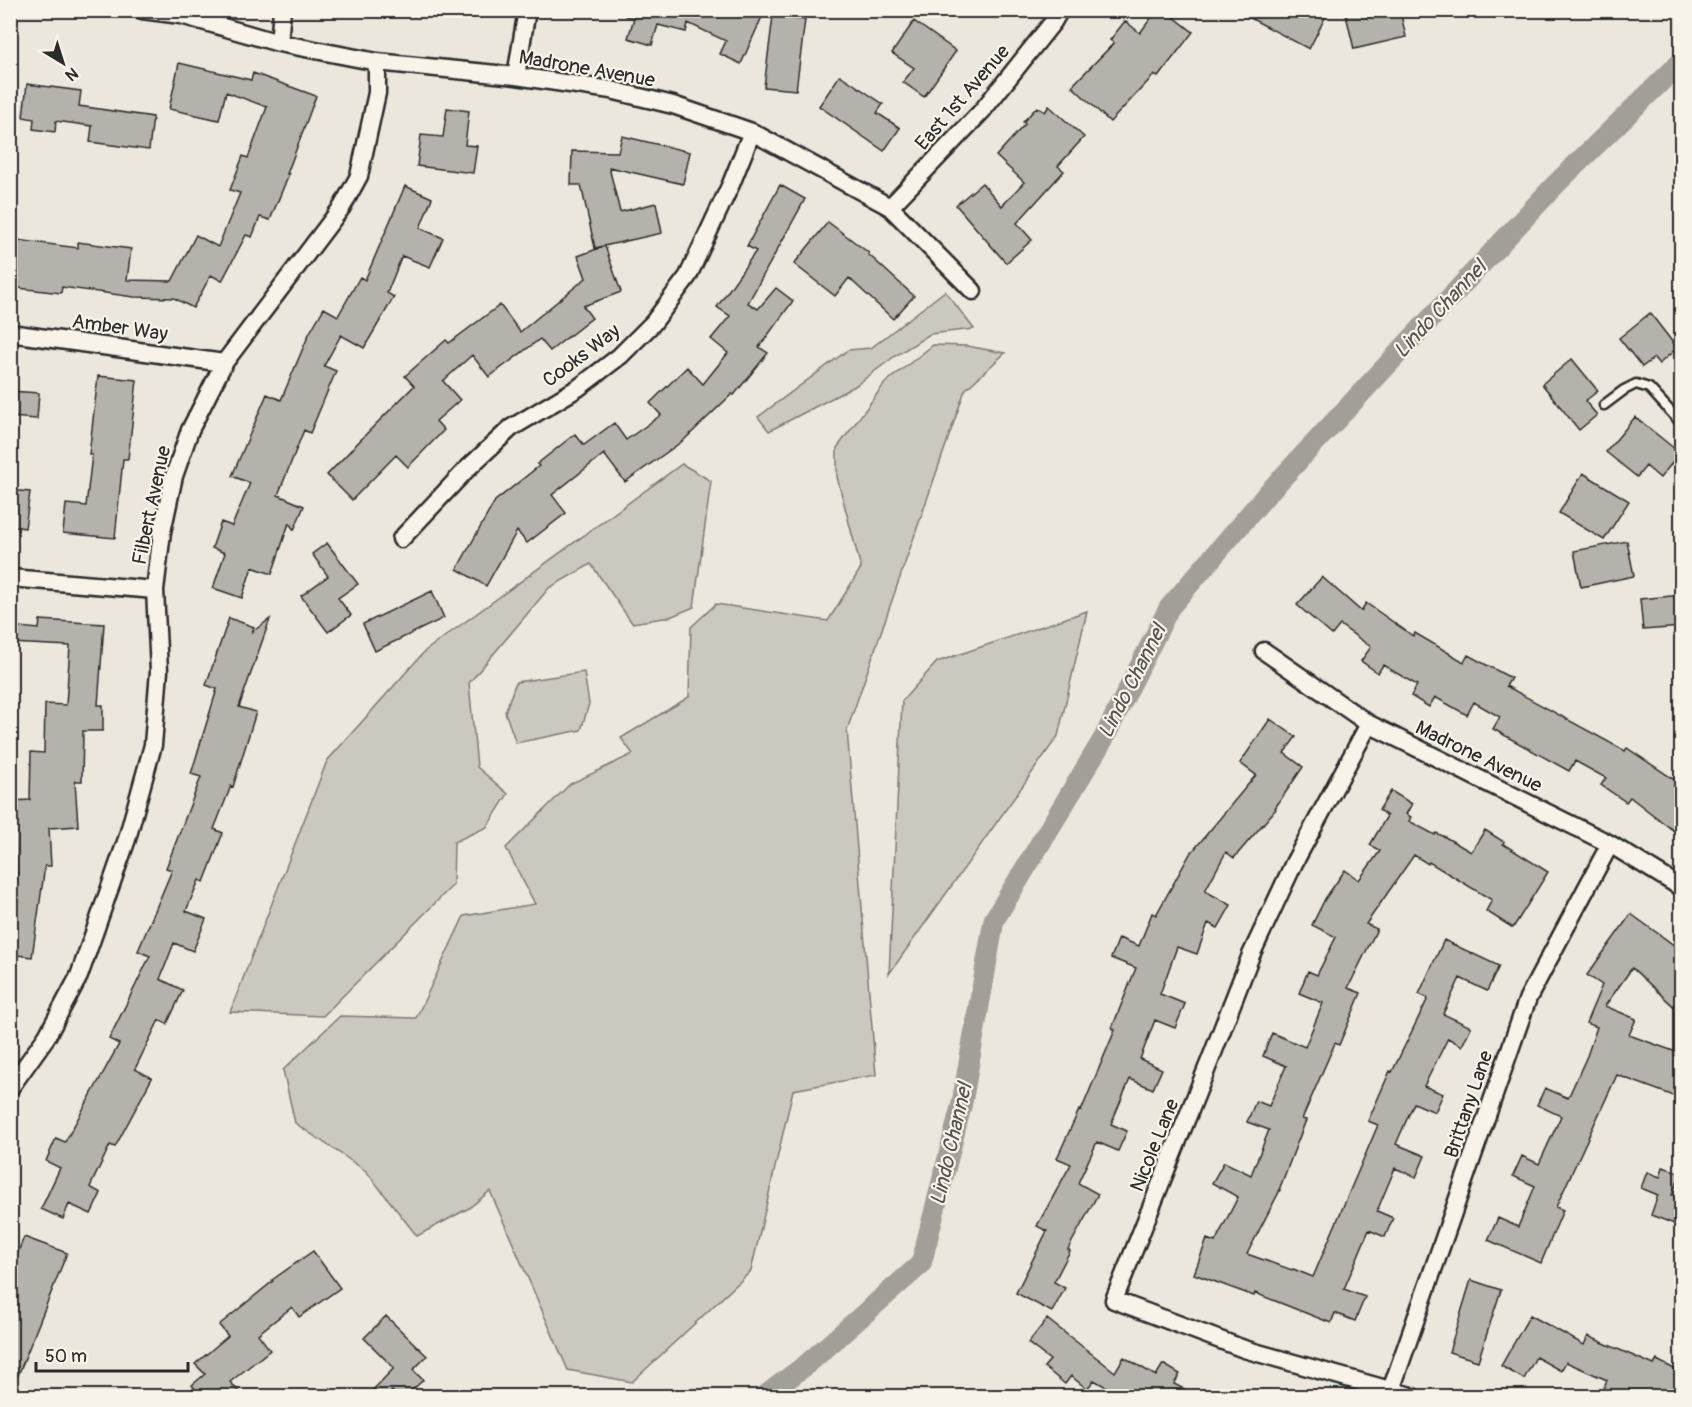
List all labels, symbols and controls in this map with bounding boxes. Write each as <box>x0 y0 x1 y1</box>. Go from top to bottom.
north arrow <box>33 33 93 93</box>
street label: East 1st Avenue <box>910 39 1015 155</box>
street label: Madrone Avenue <box>517 44 657 93</box>
text: N <box>61 63 82 85</box>
water label: Lindo Channel <box>1388 253 1494 364</box>
street label: Amber Way <box>70 308 170 347</box>
street label: Cooks Way <box>538 318 625 393</box>
street label: Filbert Avenue <box>127 443 176 567</box>
water label: Lindo Channel <box>1092 618 1174 743</box>
street label: Madrone Avenue <box>1411 715 1546 798</box>
street label: Brittany Lane <box>1438 1047 1499 1161</box>
water label: Lindo Channel <box>924 1079 979 1208</box>
street label: Nicole Lane <box>1124 1095 1184 1195</box>
scale bar <box>36 1335 188 1373</box>
text: 50 m <box>45 1345 87 1368</box>

